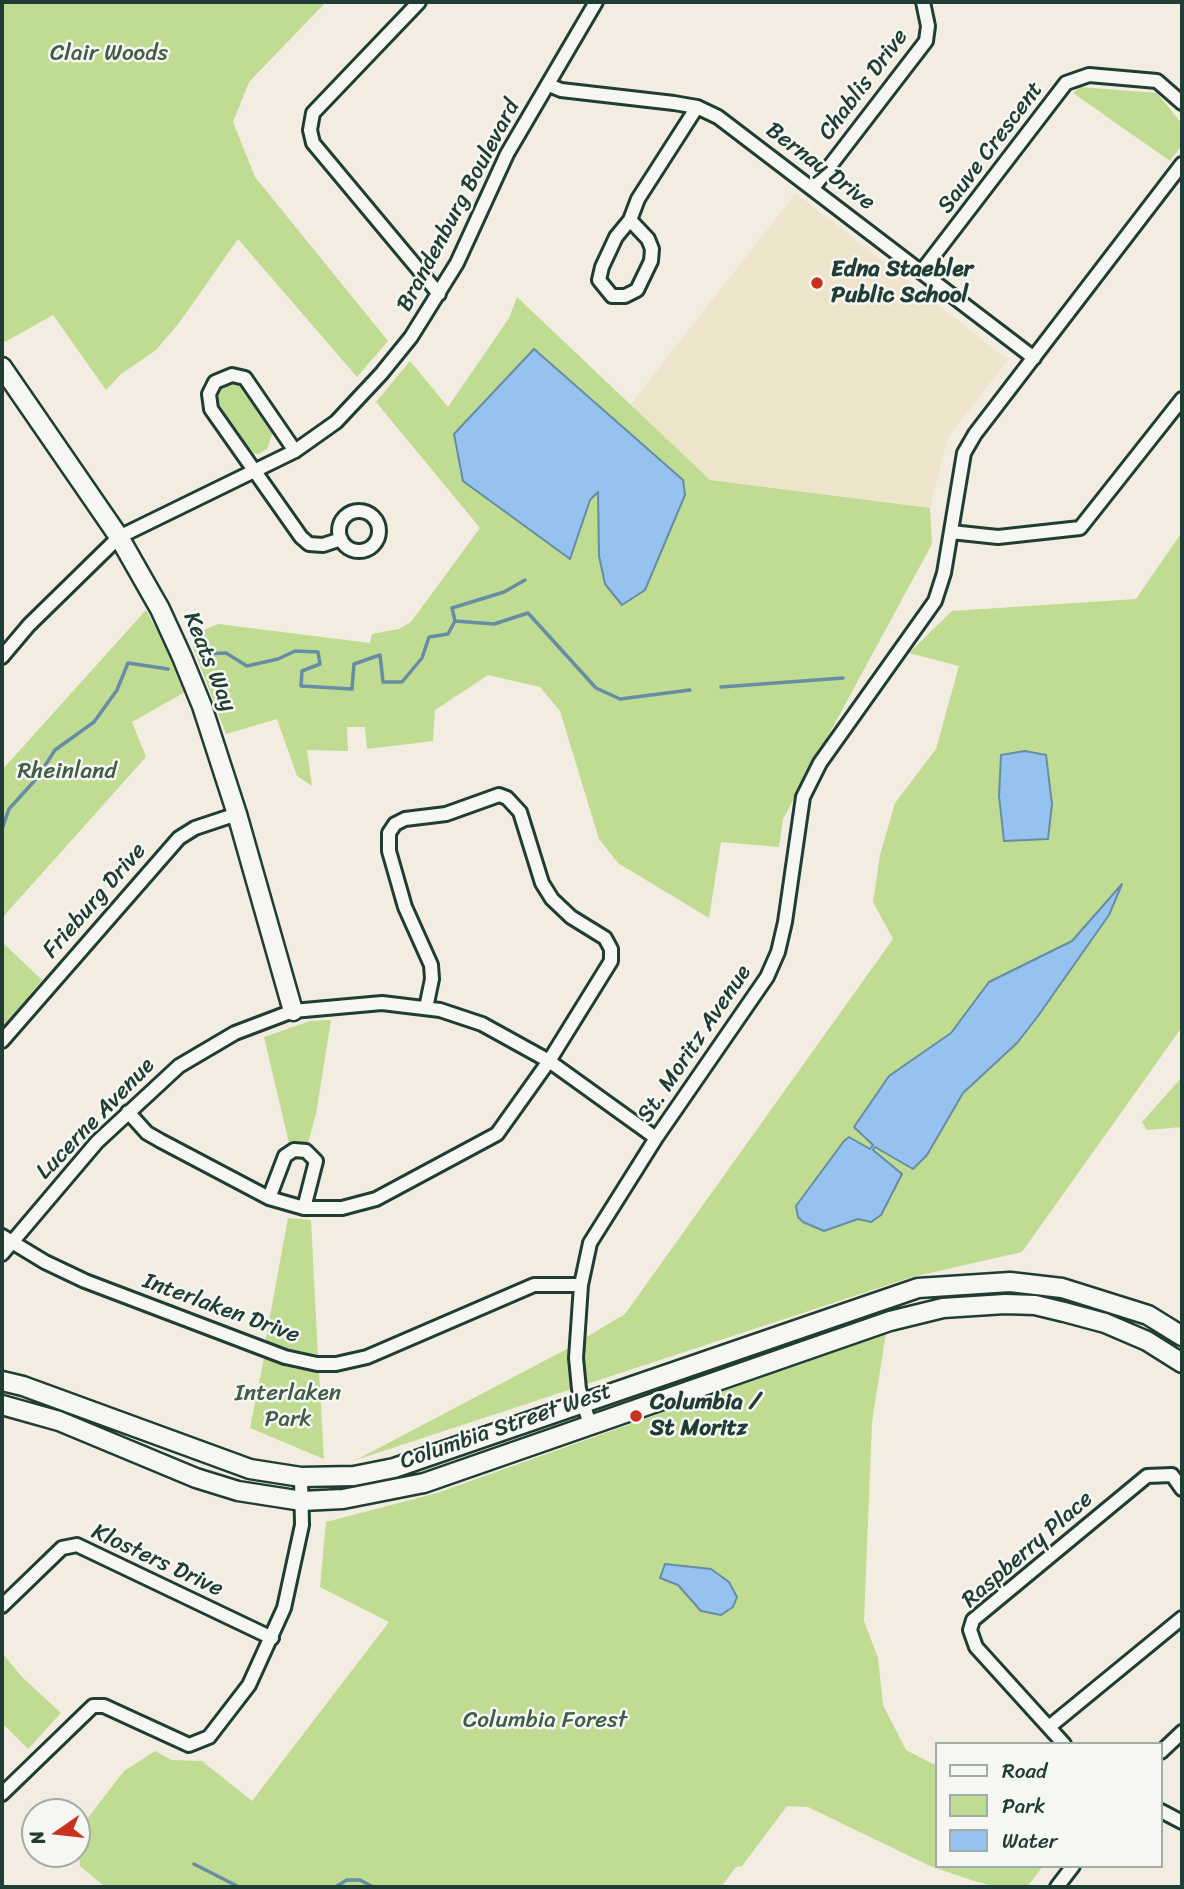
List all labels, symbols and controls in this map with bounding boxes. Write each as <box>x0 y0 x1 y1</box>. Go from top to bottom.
street label: Chablis Drive <box>813 24 915 146</box>
park label: Clair Woods <box>50 40 168 68</box>
street label: Sauve Crescent <box>932 77 1050 219</box>
street label: Brandenburg Boulevard <box>391 95 527 317</box>
street label: Bernay Drive <box>760 117 880 217</box>
place label: Edna Staebler Public School <box>831 256 973 310</box>
marker: Edna Staebler Public School <box>809 275 825 291</box>
street label: Keats Way <box>177 608 241 716</box>
park label: Rheinland <box>17 758 117 786</box>
street label: Frieburg Drive <box>37 838 153 964</box>
street label: St. Moritz Avenue <box>632 960 758 1128</box>
street label: Lucerne Avenue <box>31 1052 161 1186</box>
street label: Interlaken Drive <box>139 1268 303 1350</box>
street label: Columbia Street West <box>397 1378 615 1476</box>
park label: Interlaken Park <box>235 1380 341 1434</box>
place label: Columbia / St Moritz <box>650 1389 760 1443</box>
marker: Columbia / St Moritz <box>628 1408 644 1424</box>
street label: Raspberry Place <box>957 1486 1099 1614</box>
street label: Klosters Drive <box>87 1519 227 1603</box>
park label: Columbia Forest <box>463 1707 627 1735</box>
legend <box>936 1742 1163 1868</box>
text: Road <box>1002 1752 1047 1790</box>
text: Park <box>1002 1787 1045 1825</box>
north arrow <box>21 1798 91 1868</box>
text: Water <box>1002 1822 1057 1860</box>
text: N <box>19 1827 55 1848</box>

